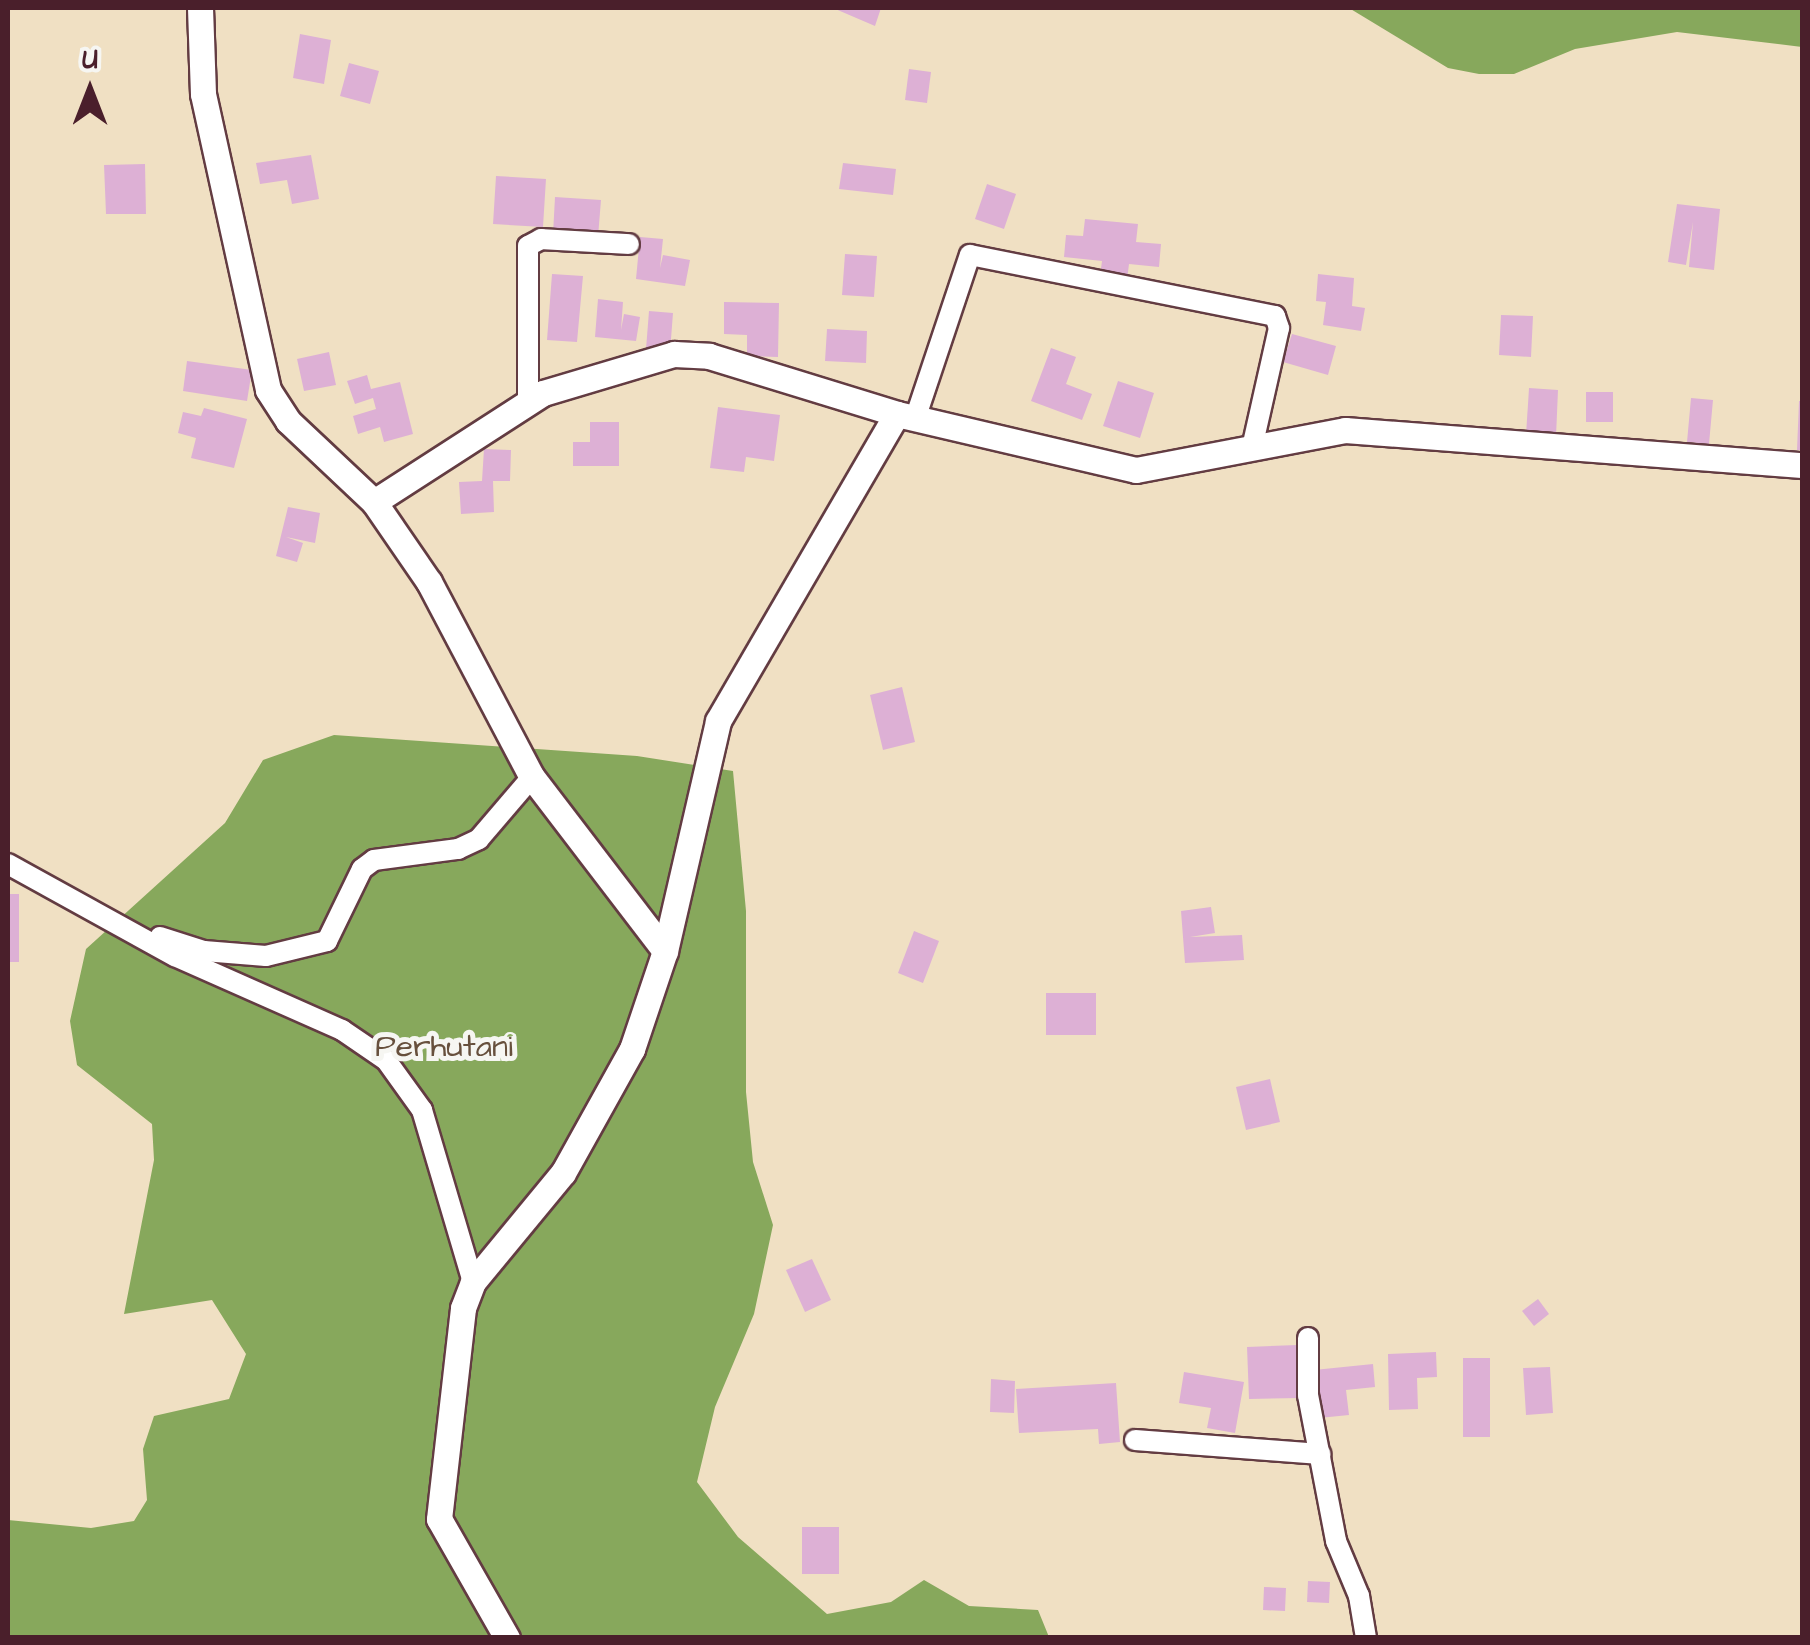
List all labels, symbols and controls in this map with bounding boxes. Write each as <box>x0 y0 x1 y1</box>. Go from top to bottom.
north arrow <box>40 40 140 140</box>
text: U <box>82 40 98 79</box>
park label: Perhutani <box>375 1028 513 1066</box>

